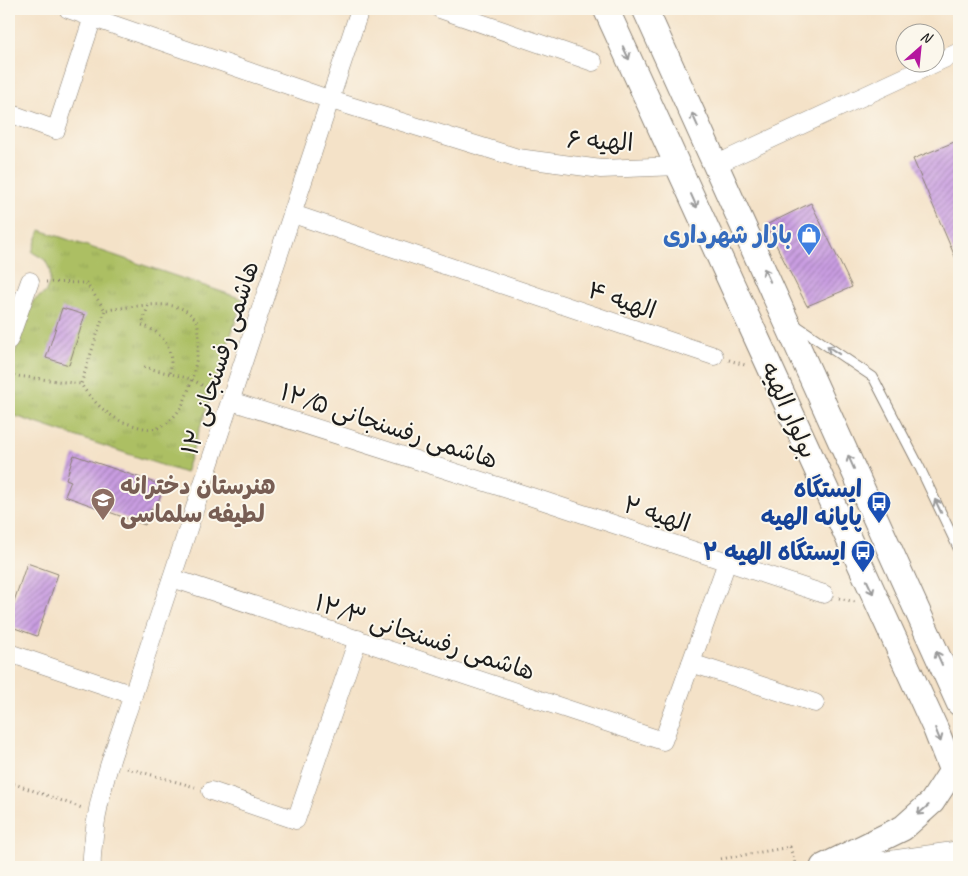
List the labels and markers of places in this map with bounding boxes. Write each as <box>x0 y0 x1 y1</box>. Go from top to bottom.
place label: بازار شهرداری <box>663 220 792 250</box>
shop icon: بازار شهرداری <box>796 222 822 256</box>
place label: هنرستان دخترانه لطیفه سلماسی <box>120 471 276 529</box>
place label: ایستگاه پایانه الهیه <box>761 474 862 532</box>
school or university icon: هنرستان دخترانه لطیفه سلماسی <box>90 487 116 521</box>
bus stop icon: ایستگاه پایانه الهیه <box>866 490 892 524</box>
place label: ایستگاه الهیه ۲ <box>703 537 846 567</box>
bus stop icon: ایستگاه الهیه ۲ <box>850 539 876 573</box>

